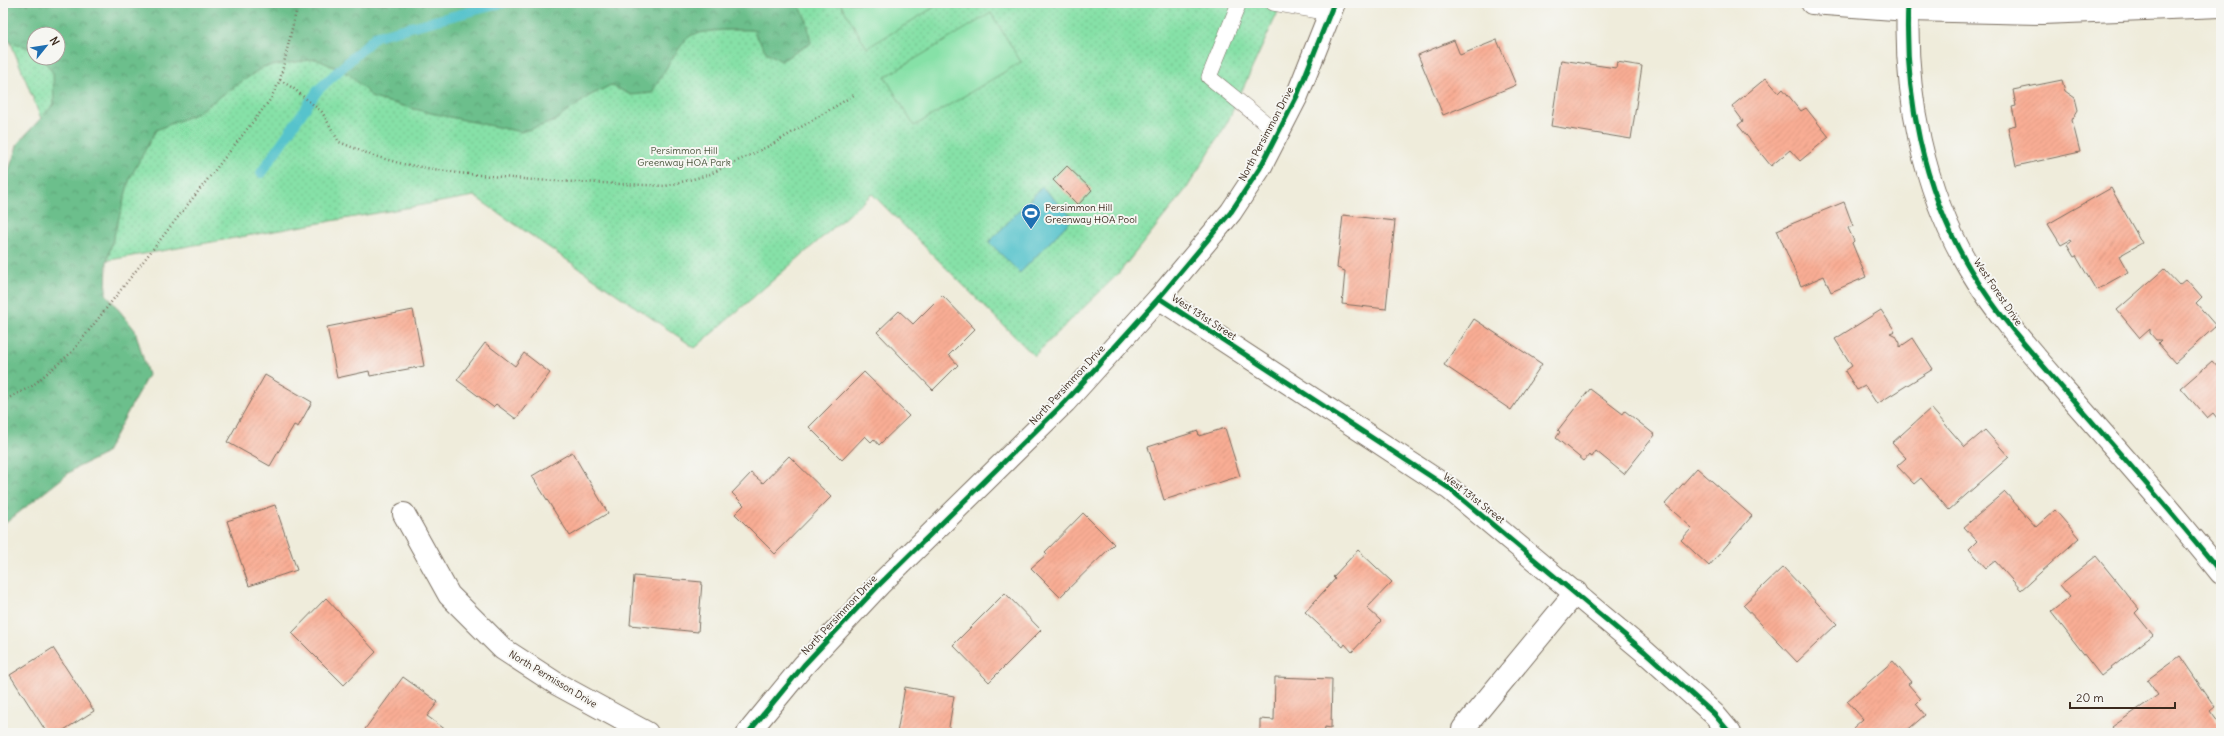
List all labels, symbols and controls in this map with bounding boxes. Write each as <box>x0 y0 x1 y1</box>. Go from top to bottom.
north arrow <box>26 26 66 66</box>
text: N <box>47 34 63 48</box>
street label: North Persimmon Drive <box>1236 85 1296 183</box>
park label: Persimmon Hill Greenway HOA Park <box>637 144 731 169</box>
place label: Persimmon Hill Greenway HOA Pool <box>1045 201 1137 226</box>
sports icon: Persimmon Hill Greenway HOA Pool <box>1020 202 1042 230</box>
street label: West Forest Drive <box>1971 256 2025 328</box>
street label: West 131st Street <box>1169 291 1239 343</box>
street label: North Persimmon Drive <box>1026 342 1108 428</box>
street label: West 131st Street <box>1440 470 1508 527</box>
street label: North Persimmon Drive <box>798 572 880 658</box>
street label: North Permisson Drive <box>506 647 600 711</box>
scale bar <box>2070 684 2175 710</box>
text: 20 m <box>2076 690 2104 705</box>

